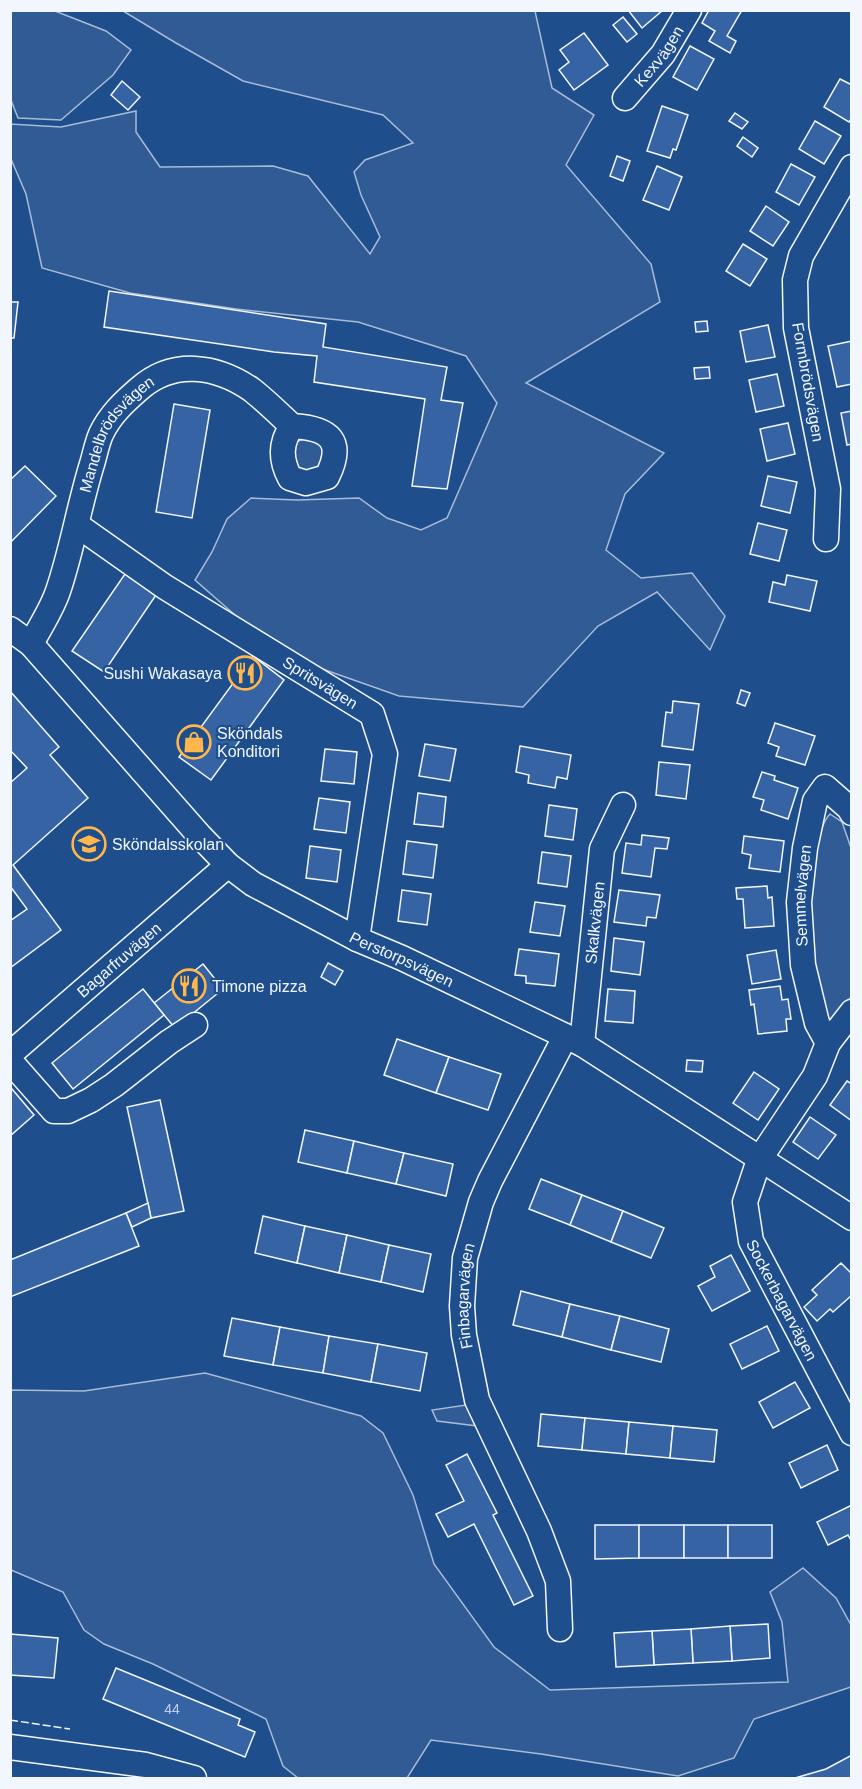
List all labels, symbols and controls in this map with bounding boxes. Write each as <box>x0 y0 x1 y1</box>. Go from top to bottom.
street label: Kexvägen <box>631 23 686 90</box>
street label: Formbrödsvägen <box>789 321 827 443</box>
street label: Mandelbrödsvägen <box>76 372 157 494</box>
street label: Spritsvägen <box>280 653 361 712</box>
restaurant icon: Sushi Wakasaya <box>227 655 263 691</box>
place label: Sushi Wakasaya <box>103 665 222 682</box>
shop icon: Sköndals Konditori <box>176 724 212 760</box>
place label: Sköndals Konditori <box>217 725 283 760</box>
school or university icon: Sköndalsskolan <box>71 826 107 862</box>
place label: Sköndalsskolan <box>112 836 224 853</box>
street label: Semmelvägen <box>790 844 814 947</box>
street label: Skalkvägen <box>582 881 607 965</box>
street label: Bagarfruvägen <box>74 919 164 1000</box>
street label: Perstorpsvägen <box>347 928 456 990</box>
restaurant icon: Timone pizza <box>171 968 207 1004</box>
place label: Timone pizza <box>212 978 307 995</box>
street label: Sockerbagarvägen <box>743 1237 821 1363</box>
street label: Finbagarvägen <box>453 1241 477 1351</box>
house number: 44 <box>164 1701 180 1717</box>

